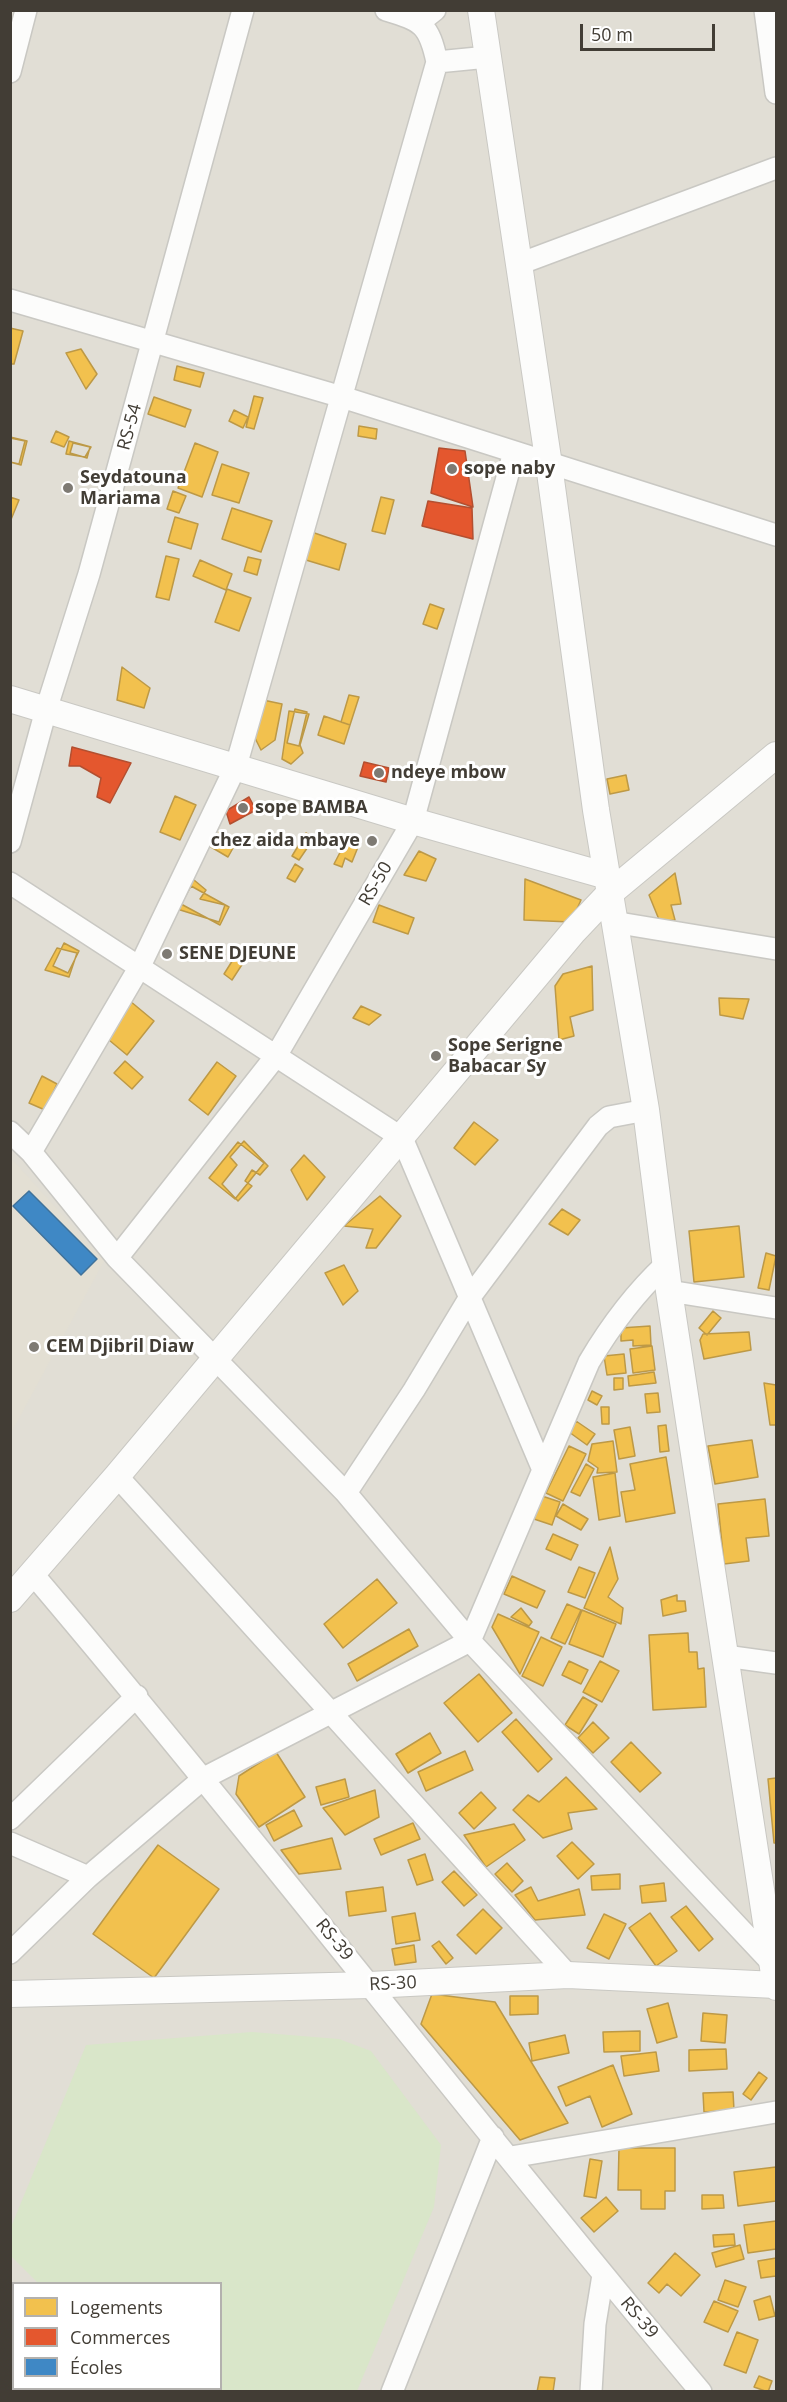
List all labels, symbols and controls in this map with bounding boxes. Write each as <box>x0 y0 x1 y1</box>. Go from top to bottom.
scale bar <box>583 12 718 50</box>
text: 50 m <box>591 22 633 46</box>
street label: RS-54 <box>113 401 147 453</box>
place label: sope naby <box>464 458 555 480</box>
marker: sope naby <box>445 462 459 476</box>
place label: Seydatouna Mariama <box>80 467 187 510</box>
marker: Seydatouna Mariama <box>61 481 75 495</box>
place label: ndeye mbow <box>391 762 506 784</box>
marker: ndeye mbow <box>372 766 386 780</box>
place label: sope BAMBA <box>255 797 368 819</box>
marker: sope BAMBA <box>236 801 250 815</box>
place label: chez aida mbaye <box>211 830 360 852</box>
marker: chez aida mbaye <box>365 834 379 848</box>
street label: RS-50 <box>355 858 397 910</box>
place label: SENE DJEUNE <box>179 943 296 965</box>
marker: SENE DJEUNE <box>160 947 174 961</box>
place label: Sope Serigne Babacar Sy <box>448 1035 563 1078</box>
marker: Sope Serigne Babacar Sy <box>429 1049 443 1063</box>
place label: CEM Djibril Diaw <box>46 1336 194 1358</box>
marker: CEM Djibril Diaw <box>27 1340 41 1354</box>
street label: RS-39 <box>311 1915 357 1965</box>
street label: RS-30 <box>369 1972 417 1996</box>
legend <box>12 2282 222 2390</box>
street label: RS-39 <box>616 2293 662 2343</box>
text: Logements <box>70 2295 163 2319</box>
text: Commerces <box>70 2325 170 2349</box>
text: Écoles <box>70 2355 123 2379</box>

